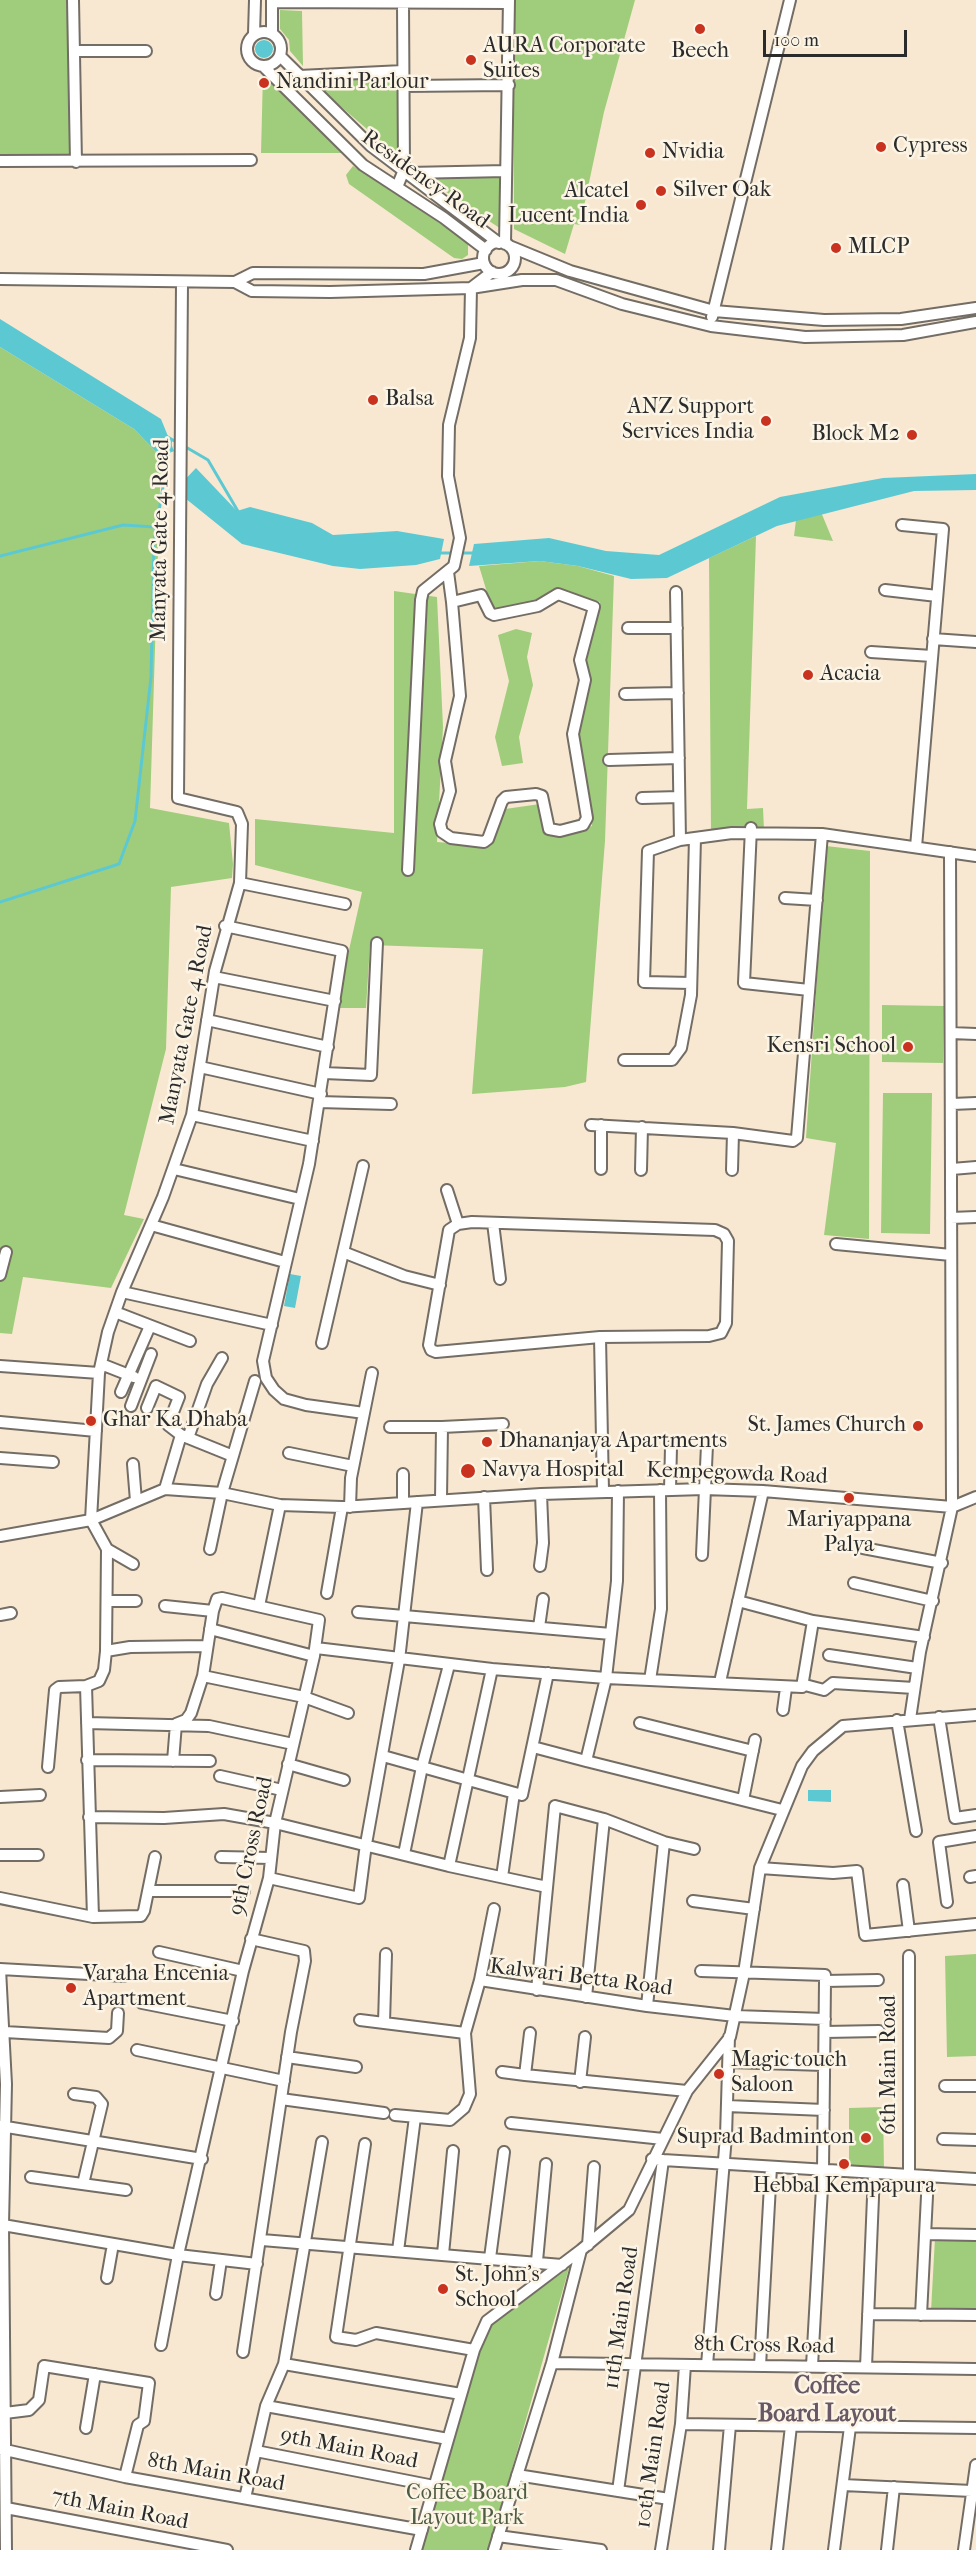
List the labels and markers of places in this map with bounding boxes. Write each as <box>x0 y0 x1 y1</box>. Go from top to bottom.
marker: Beech <box>693 22 707 36</box>
place label: AURA Corporate Suites <box>483 34 646 86</box>
place label: Beech <box>671 39 729 65</box>
marker: AURA Corporate Suites <box>464 53 478 67</box>
place label: Nandini Parlour <box>276 70 429 96</box>
marker: Nandini Parlour <box>257 76 271 90</box>
place label: Cypress <box>893 134 968 160</box>
place label: Nvidia <box>662 140 724 166</box>
marker: Cypress <box>874 140 888 154</box>
marker: Nvidia <box>643 146 657 160</box>
place label: Silver Oak <box>673 178 771 204</box>
place label: Alcatel Lucent India <box>508 179 629 230</box>
marker: Silver Oak <box>654 184 668 198</box>
marker: Alcatel Lucent India <box>634 198 648 212</box>
place label: MLCP <box>848 235 909 261</box>
marker: MLCP <box>829 241 843 255</box>
place label: Balsa <box>385 387 434 413</box>
marker: Balsa <box>366 393 380 407</box>
place label: ANZ Support Services India <box>622 395 754 446</box>
marker: ANZ Support Services India <box>759 414 773 428</box>
place label: Block M2 <box>811 422 900 448</box>
marker: Block M2 <box>905 428 919 442</box>
place label: Acacia <box>820 662 881 688</box>
marker: Acacia <box>801 668 815 682</box>
place label: Kensri School <box>767 1034 896 1060</box>
marker: Kensri School <box>901 1040 915 1054</box>
place label: Ghar Ka Dhaba <box>103 1408 247 1434</box>
place label: St. James Church <box>747 1413 906 1439</box>
marker: Ghar Ka Dhaba <box>84 1414 98 1428</box>
marker: St. James Church <box>911 1419 925 1433</box>
place label: Dhananjaya Apartments <box>499 1429 727 1455</box>
marker: Dhananjaya Apartments <box>480 1435 494 1449</box>
place label: Navya Hospital <box>482 1458 624 1484</box>
marker: Navya Hospital <box>459 1462 477 1480</box>
marker: Mariyappana Palya <box>842 1491 856 1505</box>
place label: Mariyappana Palya <box>787 1508 911 1560</box>
place label: Varaha Encenia Apartment <box>83 1962 229 2014</box>
marker: Varaha Encenia Apartment <box>64 1981 78 1995</box>
place label: Magic touch Saloon <box>731 2048 847 2100</box>
marker: Magic touch Saloon <box>712 2067 726 2081</box>
place label: Suprad Badminton <box>677 2125 854 2151</box>
marker: Suprad Badminton <box>859 2131 873 2145</box>
marker: Hebbal Kempapura <box>837 2157 851 2171</box>
place label: Hebbal Kempapura <box>753 2174 935 2200</box>
place label: St. John's School <box>455 2263 540 2314</box>
marker: St. John's School <box>436 2282 450 2296</box>

